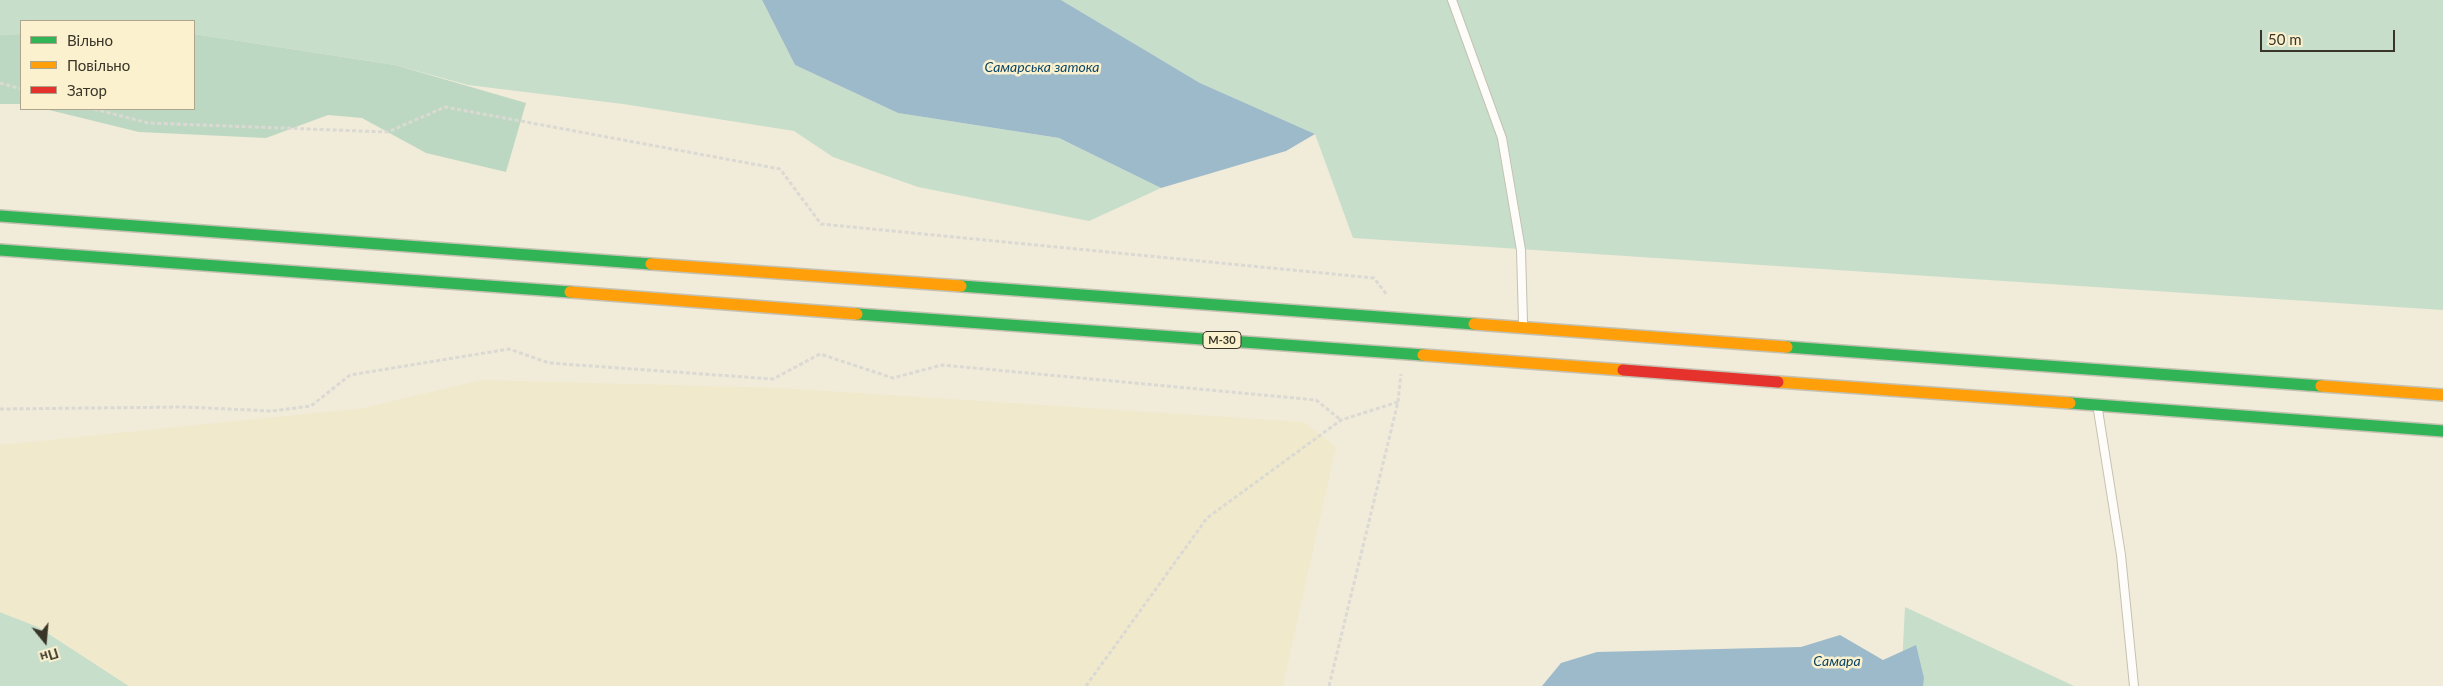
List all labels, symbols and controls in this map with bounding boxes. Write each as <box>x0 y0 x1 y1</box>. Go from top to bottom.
legend <box>20 20 195 110</box>
scale bar <box>2263 20 2398 52</box>
text: 50 m <box>2268 30 2302 48</box>
text: Вільно <box>67 31 113 49</box>
text: Повільно <box>67 56 130 74</box>
water label: Самарська затока <box>985 59 1099 75</box>
text: Затор <box>67 81 107 99</box>
road number: М-30 <box>1203 332 1241 348</box>
north arrow <box>20 616 70 666</box>
text: Пн <box>38 645 61 667</box>
water label: Самара <box>1813 653 1861 669</box>

